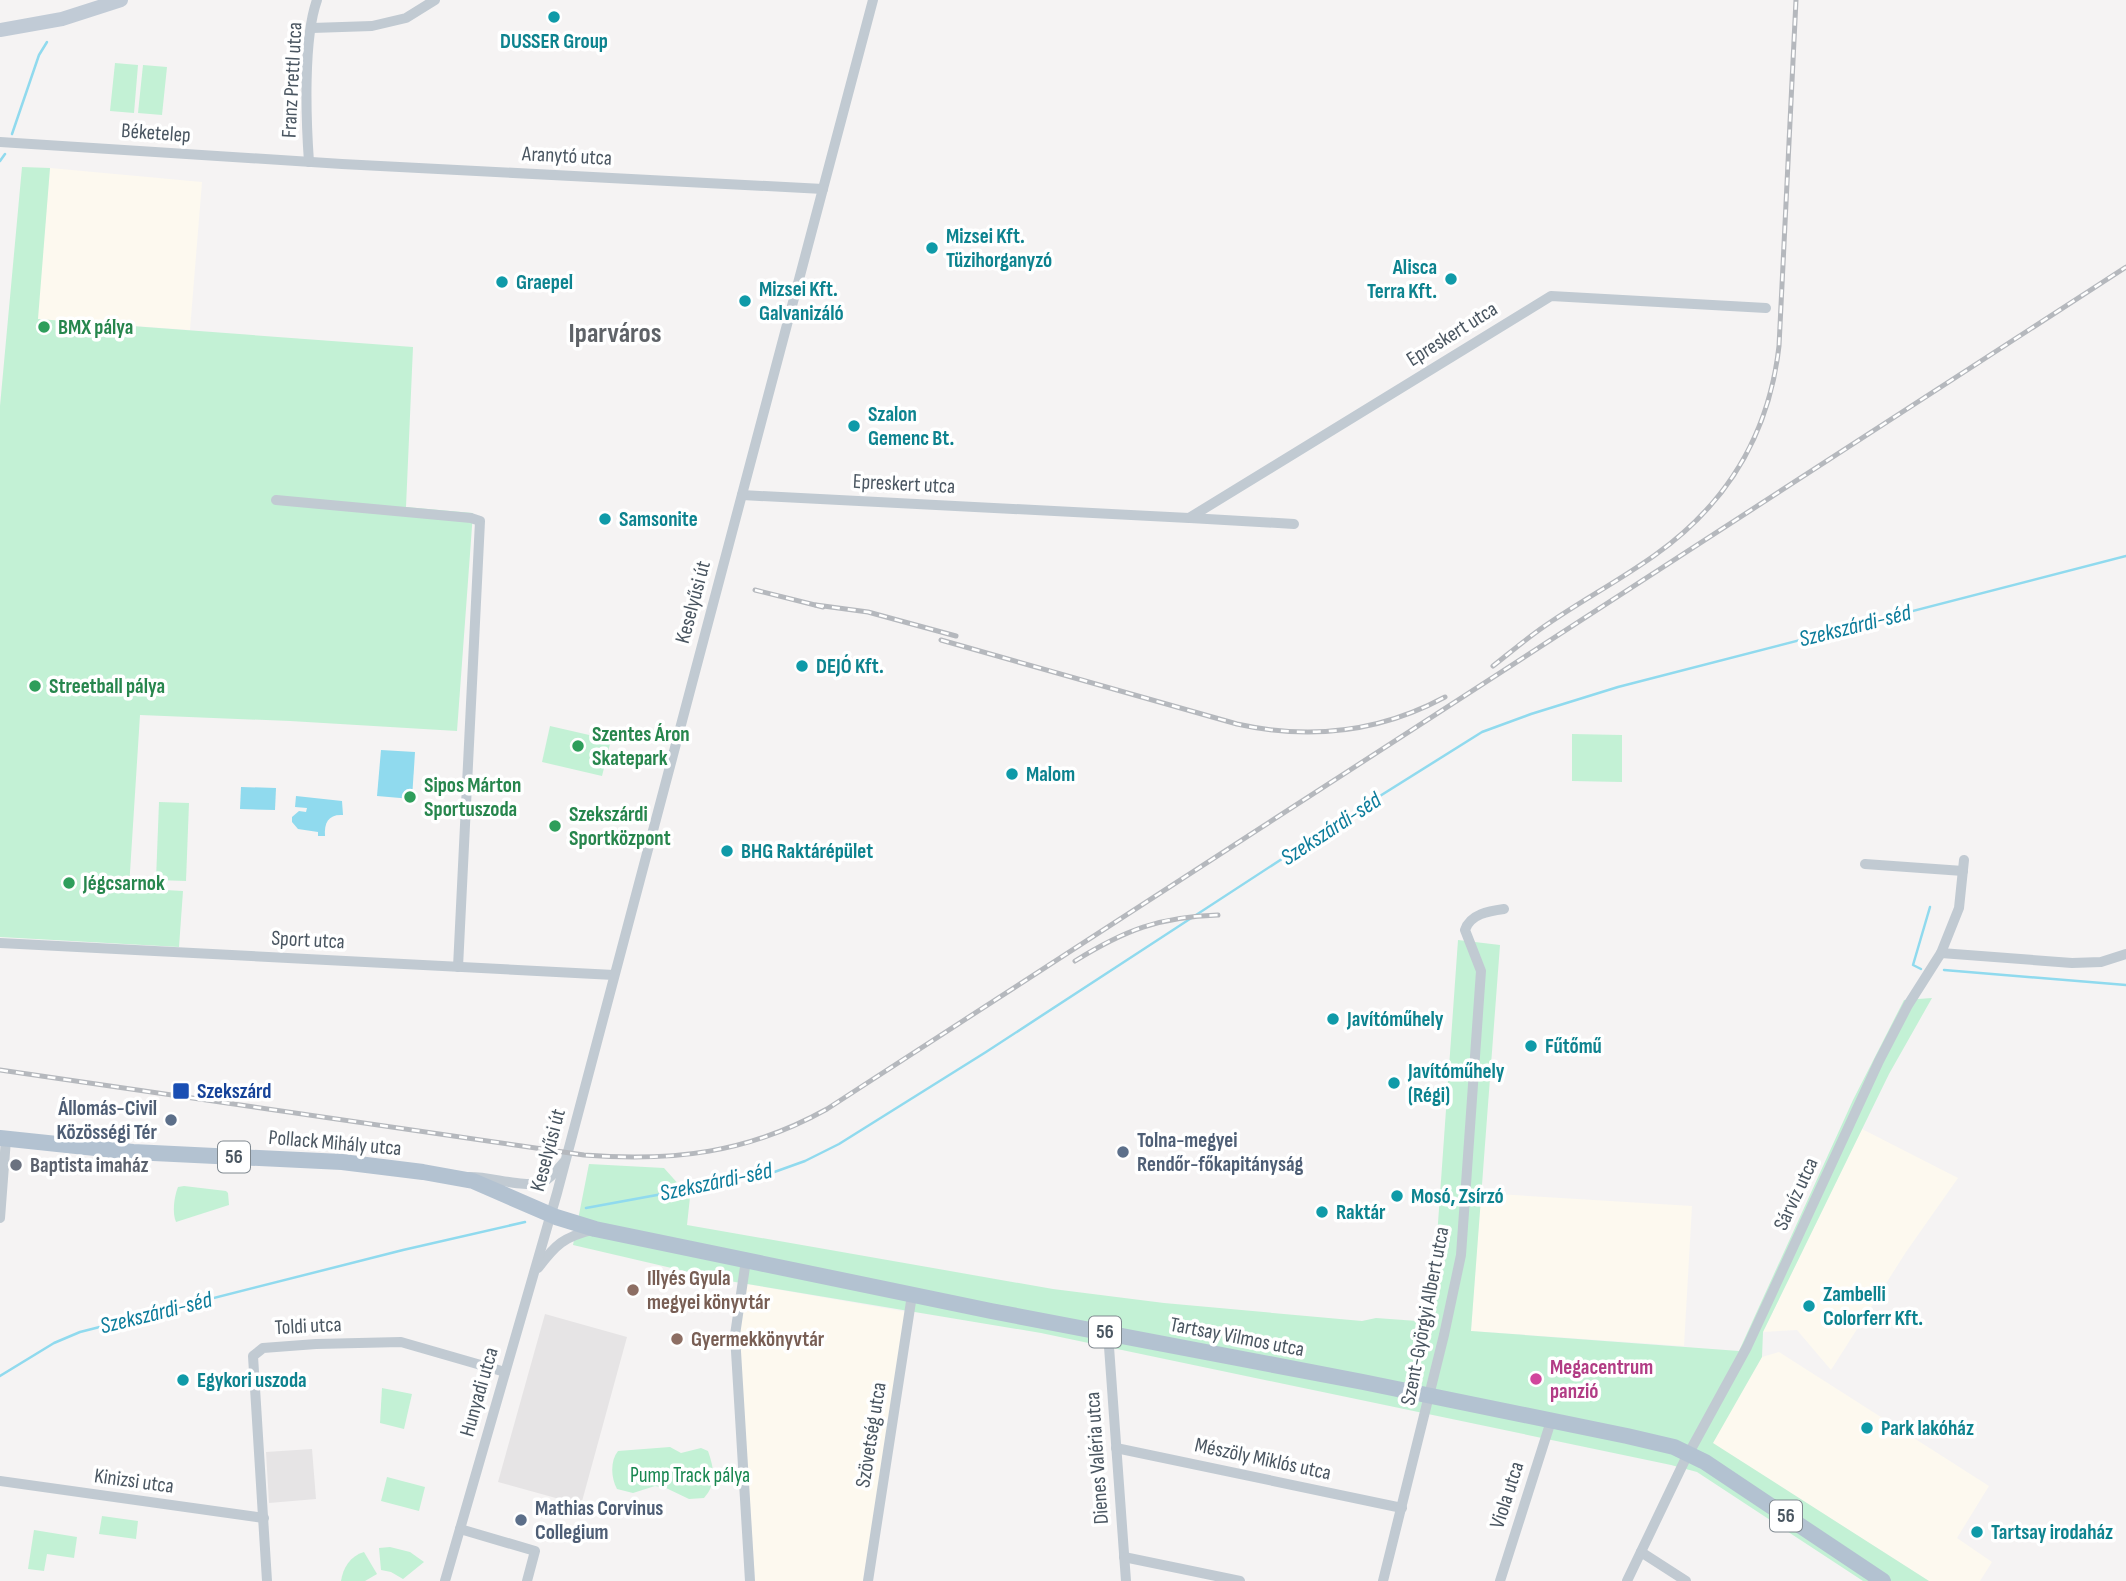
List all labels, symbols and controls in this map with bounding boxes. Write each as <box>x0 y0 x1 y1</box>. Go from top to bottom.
marker: DUSSER Group <box>546 9 562 25</box>
street label: Franz Prettl utca <box>276 22 308 138</box>
place label: DUSSER Group <box>500 29 608 54</box>
street label: Béketelep <box>120 118 192 148</box>
street label: Aranytó utca <box>520 141 613 171</box>
place label: Mizsei Kft. Tüzihorganyzó <box>946 224 1052 273</box>
marker: Mizsei Kft. Tüzihorganyzó <box>924 240 940 256</box>
place label: Alisca Terra Kft. <box>1367 255 1437 304</box>
place label: Graepel <box>516 270 573 295</box>
marker: Alisca Terra Kft. <box>1443 271 1459 287</box>
marker: Graepel <box>494 274 510 290</box>
place label: Mizsei Kft. Galvanizáló <box>759 277 844 326</box>
marker: Mizsei Kft. Galvanizáló <box>737 293 753 309</box>
street label: Epreskert utca <box>1402 296 1502 372</box>
place label: BMX pálya <box>58 315 133 340</box>
district label: Iparváros <box>569 317 661 350</box>
marker: BMX pálya <box>36 319 52 335</box>
place label: Szalon Gemenc Bt. <box>868 402 954 451</box>
marker: Szalon Gemenc Bt. <box>846 418 862 434</box>
street label: Epreskert utca <box>852 469 956 499</box>
place label: Samsonite <box>619 507 698 532</box>
marker: Samsonite <box>597 511 613 527</box>
street label: Keselyűsi út <box>670 558 716 646</box>
water label: Szekszárdi-séd <box>1796 598 1914 653</box>
place label: DEJÓ Kft. <box>816 654 884 679</box>
marker: DEJÓ Kft. <box>794 658 810 674</box>
place label: Streetball pálya <box>49 674 165 699</box>
marker: Streetball pálya <box>27 678 43 694</box>
place label: Szentes Áron Skatepark <box>592 722 690 771</box>
marker: Szentes Áron Skatepark <box>570 738 586 754</box>
place label: Malom <box>1026 762 1075 787</box>
marker: Malom <box>1004 766 1020 782</box>
place label: Sipos Márton Sportuszoda <box>424 773 521 822</box>
water label: Szekszárdi-séd <box>1275 786 1387 872</box>
marker: Sipos Márton Sportuszoda <box>402 789 418 805</box>
place label: Szekszárdi Sportközpont <box>569 802 671 851</box>
marker: Szekszárdi Sportközpont <box>547 818 563 834</box>
place label: BHG Raktárépület <box>741 839 873 864</box>
marker: BHG Raktárépület <box>719 843 735 859</box>
place label: Jégcsarnok <box>82 871 165 896</box>
marker: Jégcsarnok <box>61 875 77 891</box>
street label: Sport utca <box>271 926 345 954</box>
place label: Javítóműhely <box>1346 1007 1444 1032</box>
marker: Javítóműhely <box>1325 1011 1341 1027</box>
place label: Fűtőmű <box>1545 1034 1602 1059</box>
marker: Fűtőmű <box>1523 1038 1539 1054</box>
place label: Javítóműhely (Régi) <box>1407 1059 1505 1108</box>
marker: Javítóműhely (Régi) <box>1386 1075 1402 1091</box>
place label: Szekszárd <box>197 1079 272 1104</box>
marker: Szekszárd <box>171 1081 191 1101</box>
place label: Állomás-Civil Közösségi Tér <box>57 1096 158 1145</box>
street label: Keselyűsi út <box>525 1106 571 1194</box>
marker: Állomás-Civil Közösségi Tér <box>163 1112 179 1128</box>
street label: Pollack Mihály utca <box>268 1125 402 1161</box>
place label: Tolna-megyei Rendőr-főkapitányság <box>1137 1128 1304 1177</box>
road number: 56 <box>218 1142 250 1172</box>
marker: Tolna-megyei Rendőr-főkapitányság <box>1115 1144 1131 1160</box>
place label: Baptista imaház <box>30 1153 149 1178</box>
street label: Sárvíz utca <box>1768 1154 1824 1234</box>
water label: Szekszárdi-séd <box>657 1156 775 1208</box>
marker: Baptista imaház <box>8 1157 24 1173</box>
place label: Mosó, Zsírzó <box>1411 1184 1504 1209</box>
marker: Mosó, Zsírzó <box>1389 1188 1405 1204</box>
place label: Raktár <box>1336 1200 1386 1225</box>
marker: Raktár <box>1314 1204 1330 1220</box>
street label: Szent-Györgyi Albert utca <box>1395 1225 1455 1407</box>
place label: Illyés Gyula megyei könyvtár <box>647 1266 771 1315</box>
marker: Illyés Gyula megyei könyvtár <box>625 1282 641 1298</box>
place label: Zambelli Colorferr Kft. <box>1823 1282 1923 1331</box>
water label: Szekszárdi-séd <box>97 1285 215 1340</box>
marker: Zambelli Colorferr Kft. <box>1801 1298 1817 1314</box>
street label: Toldi utca <box>274 1312 342 1340</box>
street label: Tartsay Vilmos utca <box>1168 1312 1306 1362</box>
road number: 56 <box>1089 1316 1121 1348</box>
place label: Gyermekkönyvtár <box>691 1327 825 1352</box>
marker: Gyermekkönyvtár <box>669 1331 685 1347</box>
street label: Hunyadi utca <box>454 1345 504 1439</box>
place label: Megacentrum panzió <box>1550 1355 1653 1404</box>
place label: Egykori uszoda <box>197 1368 307 1393</box>
marker: Megacentrum panzió <box>1528 1371 1544 1387</box>
marker: Egykori uszoda <box>175 1372 191 1388</box>
street label: Szövetség utca <box>850 1381 892 1489</box>
street label: Dienes Valéria utca <box>1080 1391 1114 1525</box>
place label: Park lakóház <box>1881 1416 1974 1441</box>
marker: Park lakóház <box>1859 1420 1875 1436</box>
street label: Mészöly Miklós utca <box>1193 1432 1333 1486</box>
street label: Viola utca <box>1485 1458 1529 1532</box>
street label: Kinizsi utca <box>93 1463 175 1499</box>
park label: Pump Track pálya <box>630 1463 750 1488</box>
place label: Mathias Corvinus Collegium <box>535 1496 663 1545</box>
road number: 56 <box>1770 1500 1802 1532</box>
marker: Mathias Corvinus Collegium <box>513 1512 529 1528</box>
place label: Tartsay irodaház <box>1991 1520 2113 1545</box>
marker: Tartsay irodaház <box>1969 1524 1985 1540</box>

